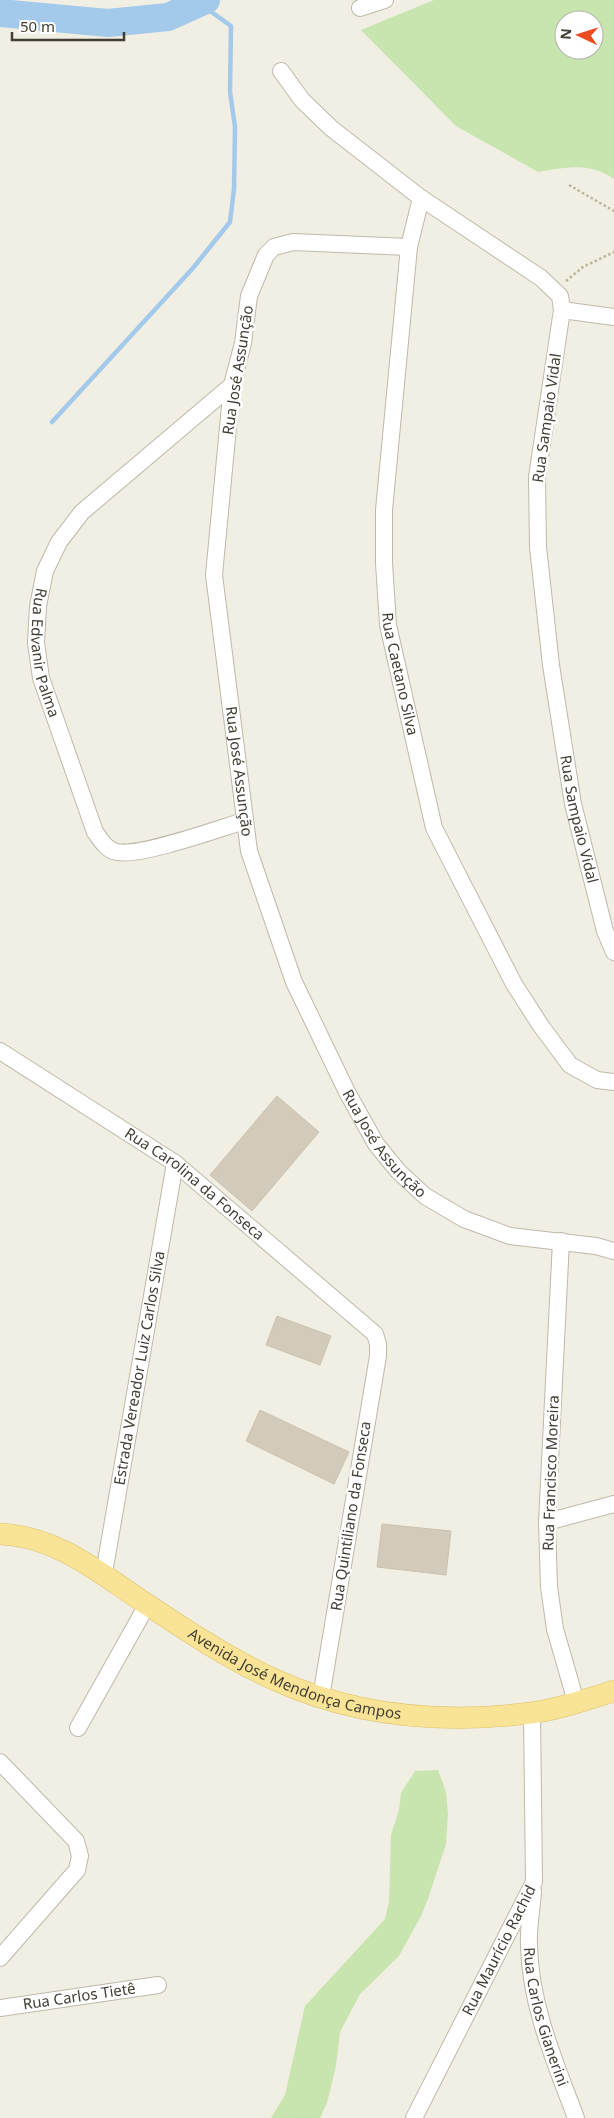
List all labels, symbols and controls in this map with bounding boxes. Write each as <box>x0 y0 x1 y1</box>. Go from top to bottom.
scale bar <box>12 10 125 42</box>
north arrow <box>554 10 604 60</box>
text: 50 m <box>20 16 55 36</box>
text: N <box>556 28 575 40</box>
street label: Rua José Assunção <box>217 304 257 436</box>
street label: Rua Sampaio Vidal <box>527 352 565 484</box>
street label: Rua Edvanir Palma <box>27 587 65 720</box>
street label: Rua Caetano Silva <box>378 612 424 737</box>
street label: Rua José Assunção <box>222 705 258 837</box>
street label: Rua Sampaio Vidal <box>556 754 604 885</box>
street label: Rua José Assunção <box>338 1085 431 1202</box>
street label: Rua Carolina da Fonseca <box>121 1123 269 1244</box>
street label: Estrada Vereador Luiz Carlos Silva <box>108 1249 169 1487</box>
street label: Rua Francisco Moreira <box>537 1395 563 1551</box>
street label: Rua Quintiliano da Fonseca <box>325 1420 375 1612</box>
street label: Avenida José Mendonça Campos <box>185 1623 403 1723</box>
street label: Rua Maurício Rachid <box>457 1881 540 2019</box>
street label: Rua Carlos Gianerini <box>520 1947 574 2089</box>
street label: Rua Carlos Tietê <box>21 1977 137 2014</box>

